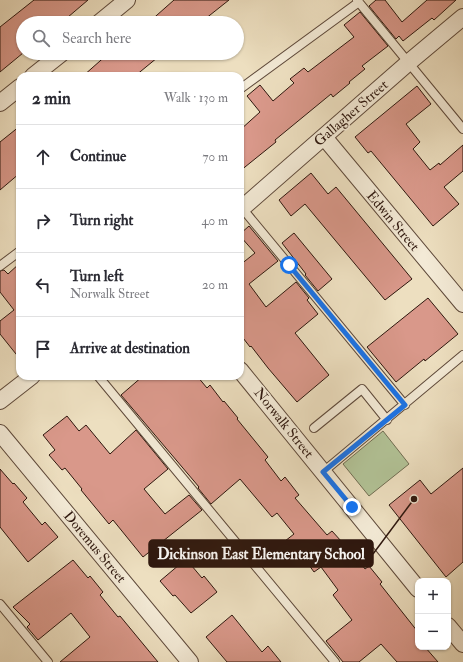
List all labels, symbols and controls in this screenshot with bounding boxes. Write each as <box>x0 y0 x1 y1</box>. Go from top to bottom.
search box <box>16 16 244 60</box>
icon: search <box>30 27 52 49</box>
text: Search here <box>62 29 131 48</box>
street label: Gallagher Street <box>311 76 392 150</box>
text: 2 min <box>32 88 71 109</box>
text: Walk · 130 m <box>164 90 228 106</box>
icon: ahead <box>32 146 54 168</box>
text: Continue <box>70 147 126 166</box>
text: 70 m <box>203 149 228 165</box>
street label: Edwin Street <box>363 188 423 255</box>
icon: right <box>32 210 54 232</box>
text: Turn right <box>70 211 133 230</box>
text: 40 m <box>202 213 228 229</box>
route start <box>280 256 298 274</box>
text: Turn left <box>70 267 124 286</box>
icon: left <box>32 274 54 296</box>
text: 20 m <box>202 277 228 293</box>
text: Norwalk Street <box>70 286 149 302</box>
icon: arrive <box>32 338 54 360</box>
text: Arrive at destination <box>70 339 190 358</box>
street label: Norwalk Street <box>250 384 318 462</box>
route end <box>343 498 361 516</box>
street label: Doremus Street <box>60 508 130 587</box>
callout: Dickinson East Elementary School <box>149 540 373 567</box>
text: Dickinson East Elementary School <box>157 545 365 565</box>
map controls <box>415 578 451 650</box>
button: + <box>415 578 451 614</box>
button: − <box>415 614 451 650</box>

